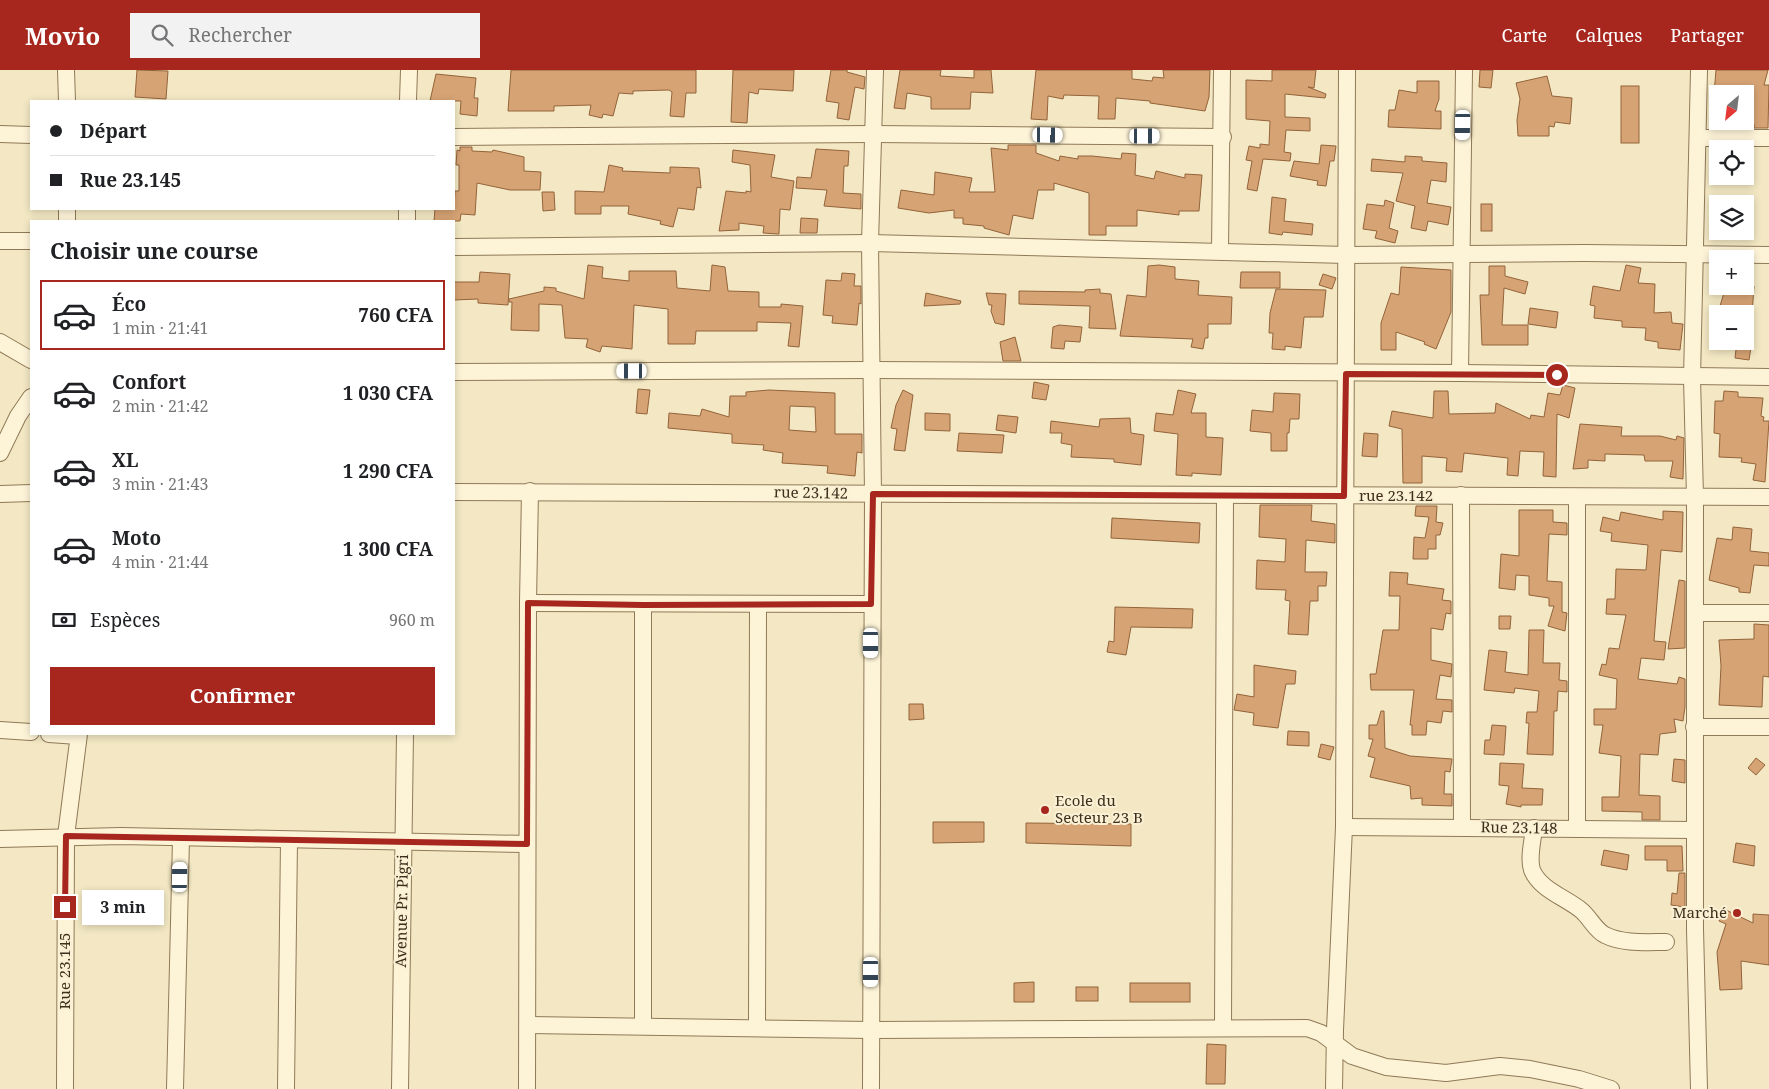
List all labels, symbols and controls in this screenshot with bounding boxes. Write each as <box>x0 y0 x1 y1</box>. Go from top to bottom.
search box <box>130 13 480 58</box>
text: Movio <box>25 19 100 52</box>
icon: search <box>148 21 176 49</box>
text: Rechercher <box>188 22 292 48</box>
text: Carte <box>1502 23 1547 47</box>
text: Calques <box>1575 23 1642 47</box>
text: Partager <box>1670 23 1744 47</box>
north arrow <box>1709 85 1754 130</box>
map controls <box>1709 85 1754 350</box>
car <box>1455 110 1470 140</box>
text: Départ <box>80 118 147 144</box>
car <box>1032 127 1063 143</box>
car <box>1130 129 1160 144</box>
button: locate <box>1709 140 1754 185</box>
text: Rue 23.145 <box>80 167 181 193</box>
button: layers <box>1709 195 1754 240</box>
text: Choisir une course <box>50 235 258 265</box>
button: + <box>1709 250 1754 295</box>
text: Éco <box>112 291 146 317</box>
icon: car <box>52 293 97 338</box>
text: 760 CFA <box>358 302 433 328</box>
button: − <box>1709 305 1754 350</box>
text: 1 min · 21:41 <box>112 317 208 339</box>
car <box>617 364 647 379</box>
route start <box>1546 364 1568 386</box>
text: Confort <box>112 369 186 395</box>
icon: car <box>52 371 97 416</box>
text: 1 030 CFA <box>343 380 433 406</box>
text: 2 min · 21:42 <box>112 395 208 417</box>
text: XL <box>112 447 138 473</box>
icon: car <box>52 449 97 494</box>
text: 1 290 CFA <box>343 458 433 484</box>
text: 3 min · 21:43 <box>112 473 208 495</box>
street label: rue 23.142 <box>774 481 848 503</box>
street label: rue 23.142 <box>1359 485 1433 505</box>
text: Moto <box>112 525 161 551</box>
icon: car <box>52 527 97 572</box>
text: 1 300 CFA <box>343 536 433 562</box>
text: 4 min · 21:44 <box>112 551 208 573</box>
icon: cash <box>50 606 78 634</box>
text: Espèces <box>90 607 160 633</box>
text: 960 m <box>389 609 435 631</box>
car <box>863 628 878 658</box>
button: Confirmer <box>50 667 435 725</box>
place label: Ecole du Secteur 23 B <box>1055 790 1143 827</box>
marker: Ecole du Secteur 23 B <box>1039 804 1051 816</box>
street label: Rue 23.148 <box>1480 816 1558 838</box>
street label: Avenue Pr. Pigri <box>390 854 412 968</box>
car <box>172 862 187 892</box>
callout: 3 min <box>82 890 165 924</box>
route end <box>54 896 76 918</box>
text: 3 min <box>100 896 146 918</box>
place label: Marché <box>1672 902 1727 922</box>
marker: Marché <box>1731 907 1743 919</box>
street label: Rue 23.145 <box>54 933 74 1009</box>
car <box>863 957 878 987</box>

